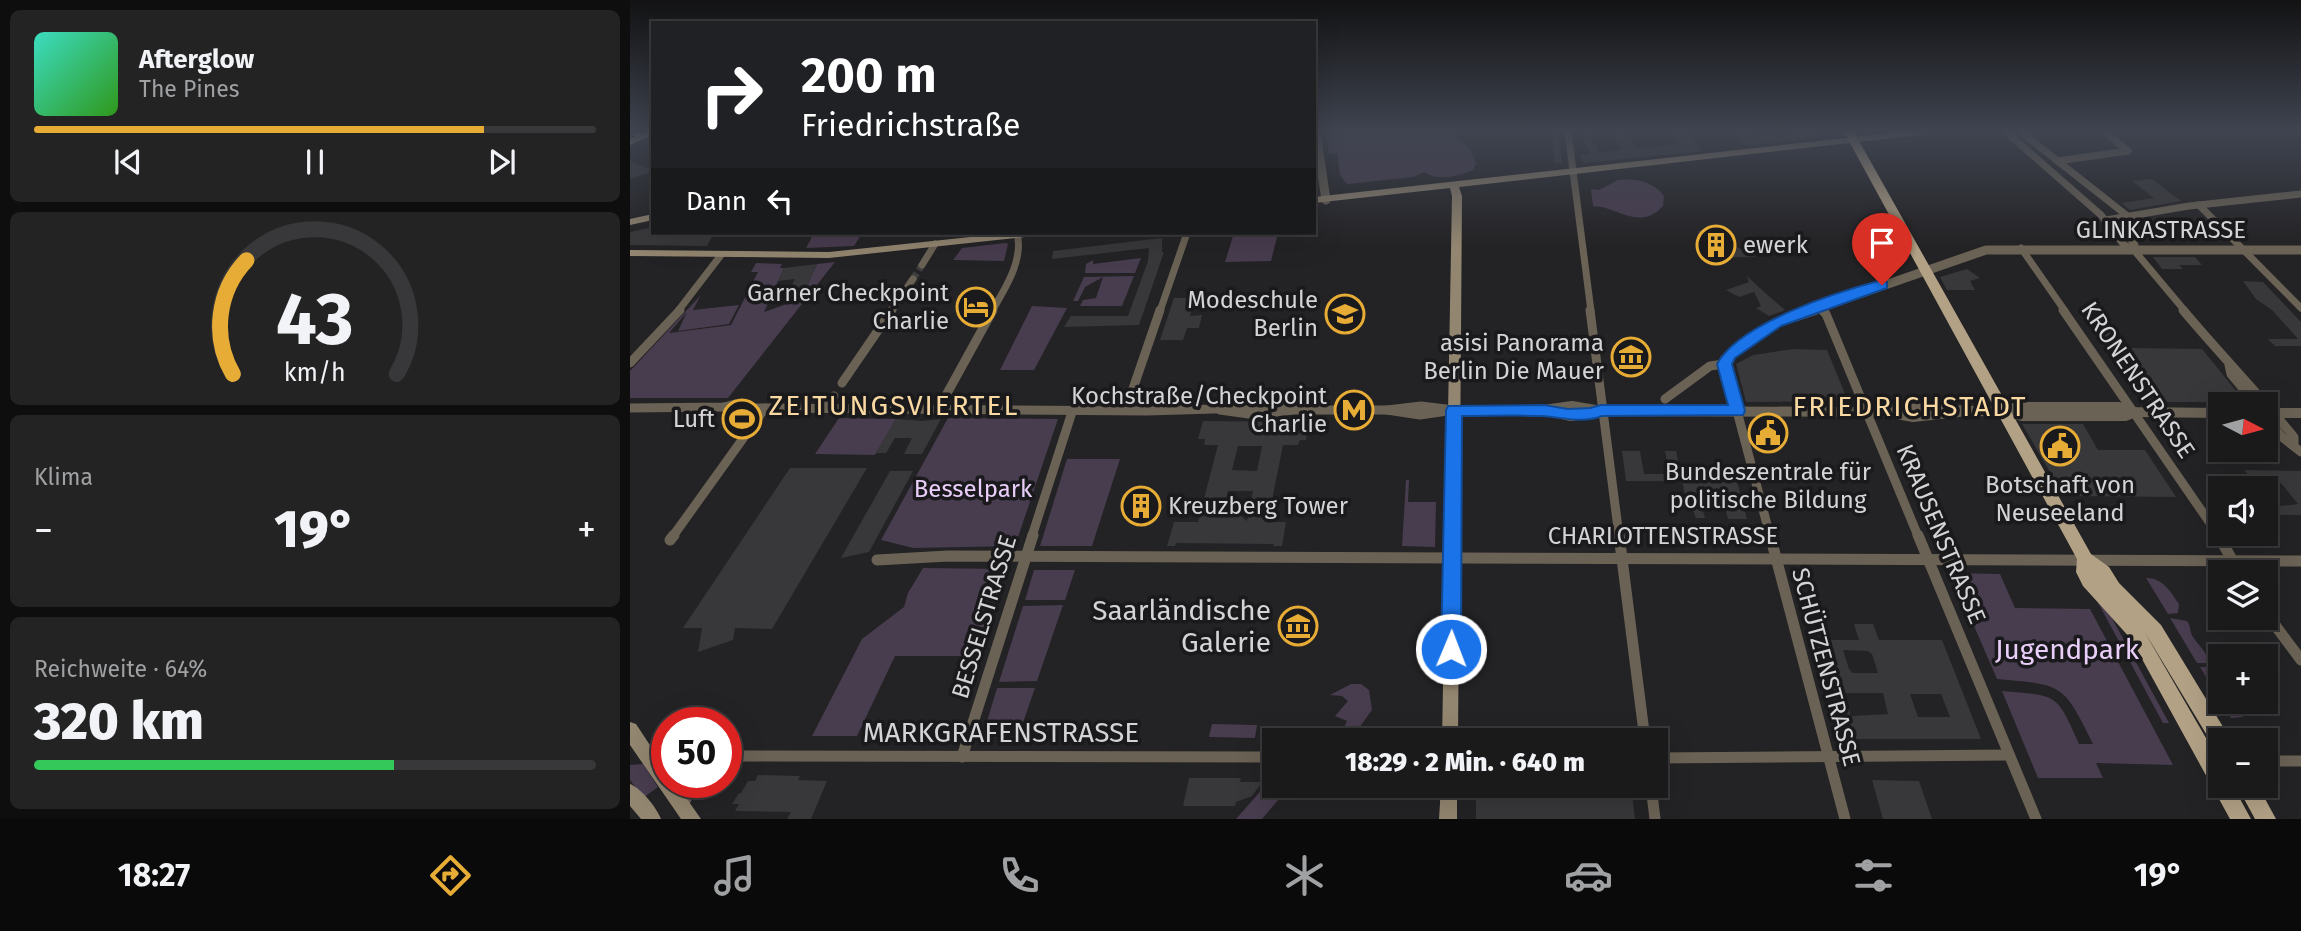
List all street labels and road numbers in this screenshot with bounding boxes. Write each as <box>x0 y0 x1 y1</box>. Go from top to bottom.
street label: GLINKASTRASSE <box>2076 216 2246 244</box>
street label: KRONENSTRASSE <box>2075 296 2201 464</box>
street label: KRAUSENSTRASSE <box>1891 440 1991 628</box>
street label: CHARLOTTENSTRASSE <box>1548 522 1778 550</box>
street label: BESSELSTRASSE <box>946 532 1022 702</box>
street label: SCHÜTZENSTRASSE <box>1786 565 1866 769</box>
street label: MARKGRAFENSTRASSE <box>863 716 1139 749</box>

